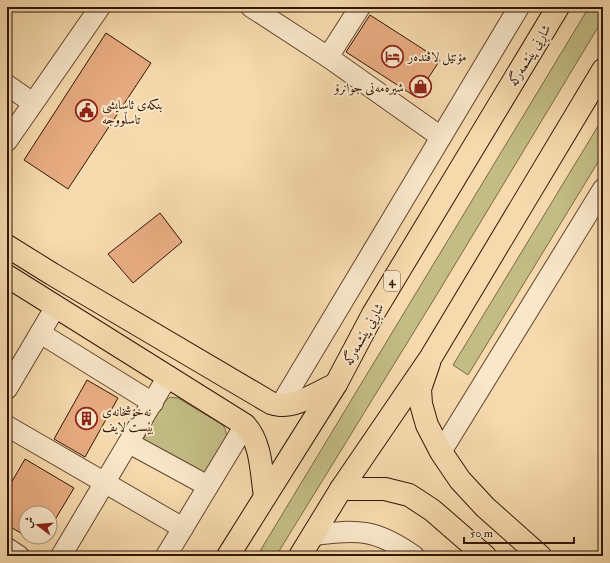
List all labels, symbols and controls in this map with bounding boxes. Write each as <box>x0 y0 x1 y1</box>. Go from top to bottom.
street label: شاڕێی پێشمەرگە <box>504 21 556 90</box>
hotel icon: مۆتێل لاڤندەر <box>380 43 406 69</box>
place label: مۆتێل لاڤندەر <box>406 49 466 66</box>
shop icon: شیرەمەنی جوانرۆ <box>407 74 433 100</box>
place label: شیرەمەنی جوانرۆ <box>332 80 404 96</box>
place label: بنکەی ئاسایشی تاسڵووجە <box>102 97 162 128</box>
public building icon: بنکەی ئاسایشی تاسڵووجە <box>74 98 100 124</box>
road number: 4 <box>384 271 400 291</box>
street label: شاڕێی پێشمەرگە <box>338 299 389 370</box>
place label: نەخۆشخانەی بێست لایف <box>102 404 154 435</box>
building icon: نەخۆشخانەی بێست لایف <box>73 405 99 431</box>
north arrow <box>18 505 58 545</box>
text: ش <box>21 515 37 529</box>
scale bar <box>464 519 574 545</box>
text: 50 m <box>470 526 494 541</box>

